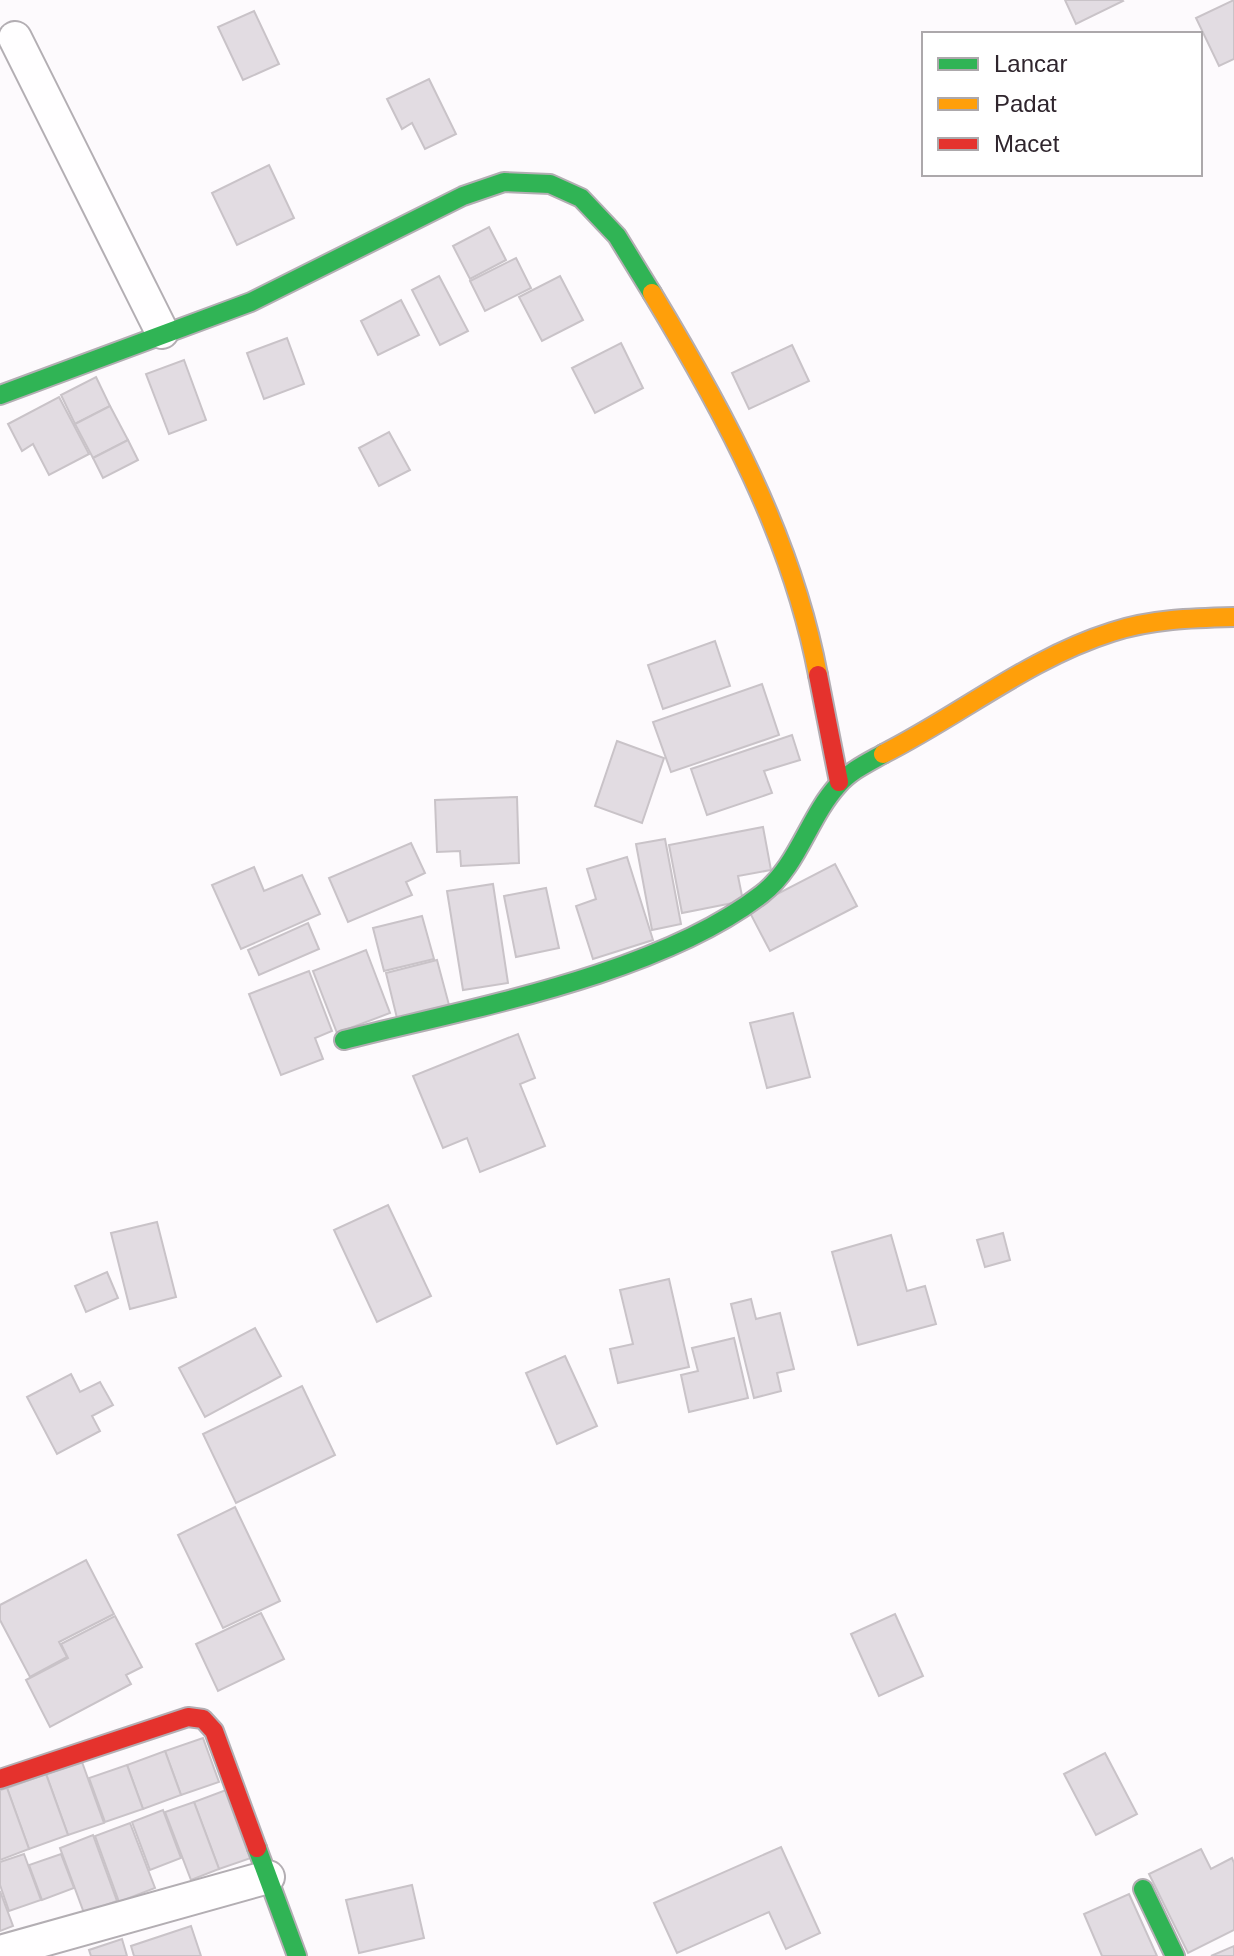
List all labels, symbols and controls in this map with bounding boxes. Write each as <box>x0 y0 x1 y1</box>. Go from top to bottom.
legend <box>922 32 1202 176</box>
text: Lancar <box>994 50 1067 77</box>
text: Padat <box>994 90 1057 117</box>
text: Macet <box>994 130 1060 157</box>

